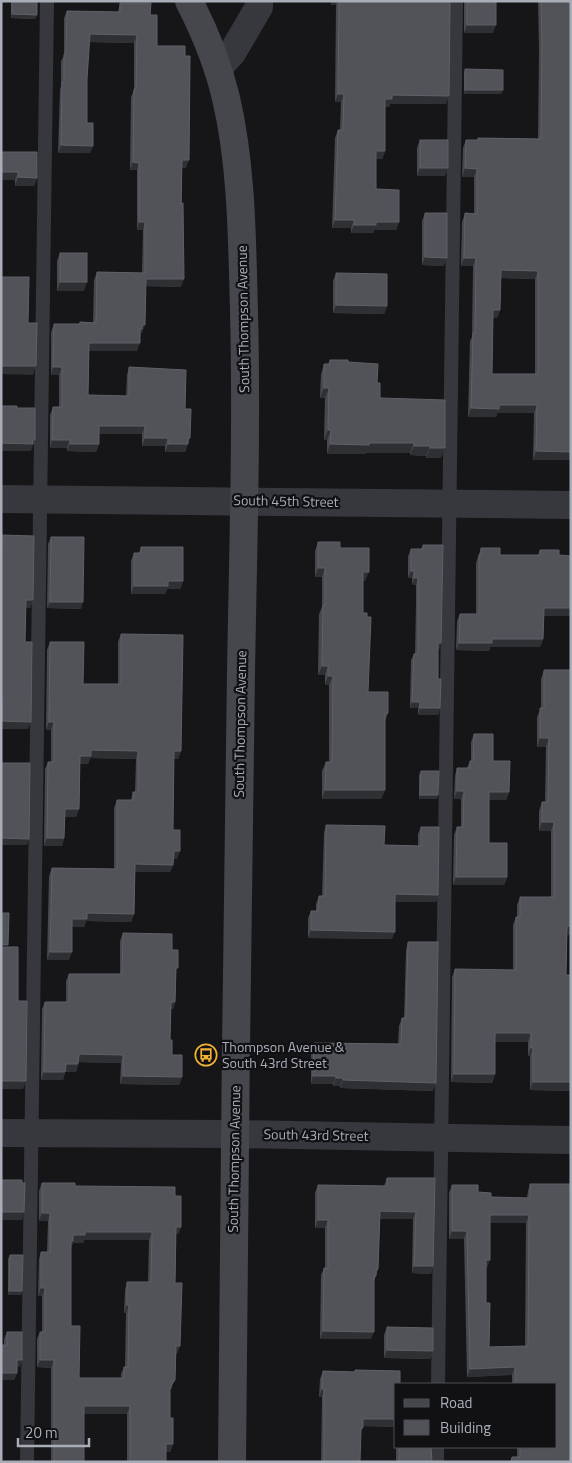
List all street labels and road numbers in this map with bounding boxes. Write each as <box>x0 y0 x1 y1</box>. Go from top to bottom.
street label: South Thompson Avenue <box>231 245 254 393</box>
street label: South 45th Street <box>233 489 339 512</box>
street label: South Thompson Avenue <box>228 650 251 798</box>
street label: South Thompson Avenue <box>222 1085 245 1233</box>
street label: South 43rd Street <box>263 1123 369 1146</box>

